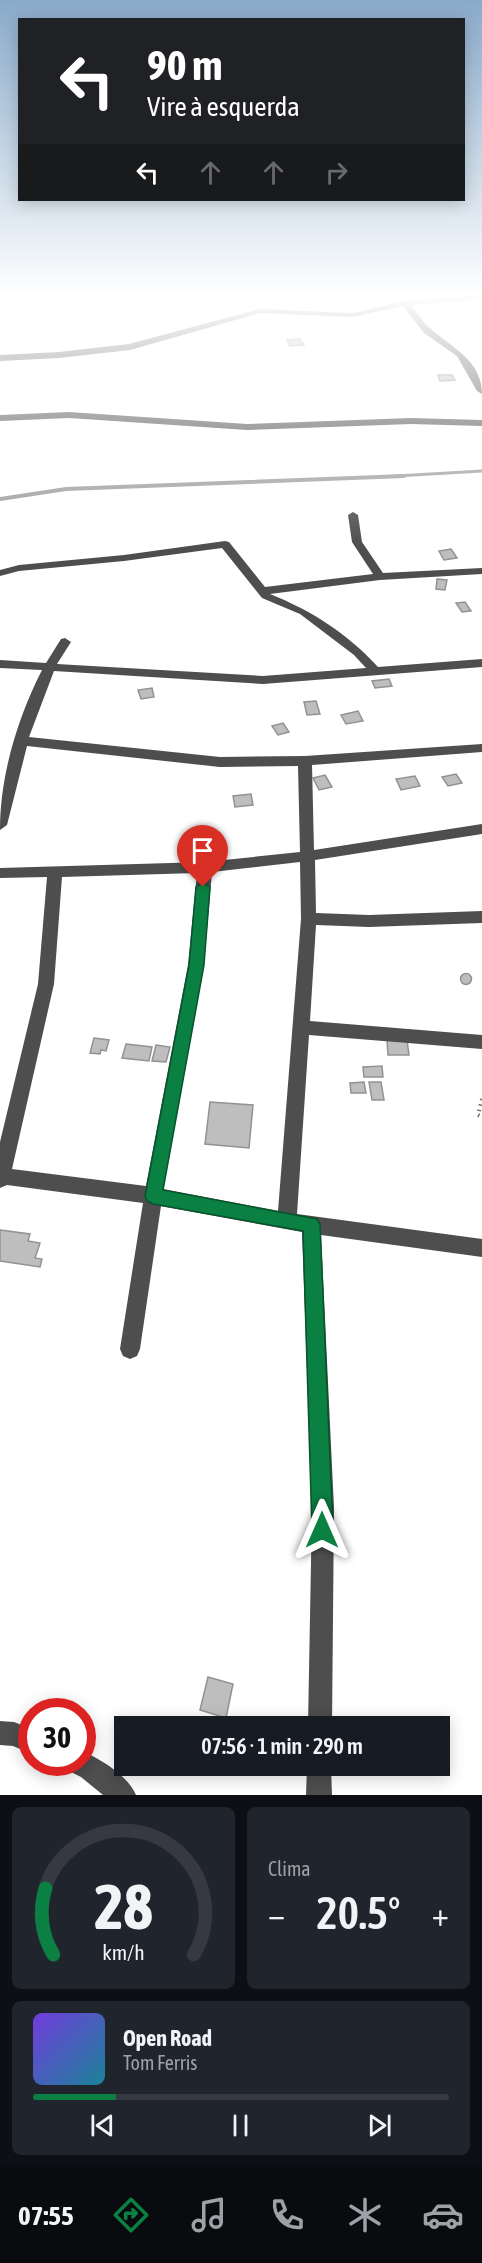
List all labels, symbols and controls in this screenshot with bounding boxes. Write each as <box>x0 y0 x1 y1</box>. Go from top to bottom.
text: 90 m <box>147 41 222 89</box>
icon: left <box>48 42 126 120</box>
text: Vire à esquerda <box>147 91 300 122</box>
icon: left <box>131 156 164 189</box>
icon: ahead <box>194 156 227 189</box>
icon: ahead <box>257 156 290 189</box>
icon: right <box>320 156 353 189</box>
pin <box>177 825 228 887</box>
icon: arrive <box>186 834 219 867</box>
position arrow <box>290 1498 354 1562</box>
speed limit sign: 30 <box>18 1698 96 1776</box>
text: 07:56 · 1 min · 290 m <box>201 1733 363 1759</box>
text: Clima <box>268 1857 311 1880</box>
text: 28 <box>94 1871 153 1942</box>
text: 20.5° <box>317 1887 400 1939</box>
text: − <box>268 1895 285 1933</box>
text: + <box>432 1895 449 1933</box>
text: km/h <box>102 1940 145 1965</box>
text: Open Road <box>123 2025 212 2051</box>
text: Tom Ferris <box>123 2051 197 2074</box>
icon: previous <box>86 2109 119 2142</box>
icon: pause <box>224 2109 257 2142</box>
icon: next <box>363 2109 396 2142</box>
icon: directions <box>110 2194 152 2236</box>
icon: music <box>188 2194 230 2236</box>
icon: phone <box>266 2194 308 2236</box>
icon: climate <box>344 2194 386 2236</box>
icon: car <box>422 2194 464 2236</box>
text: 07:55 <box>18 2200 74 2231</box>

